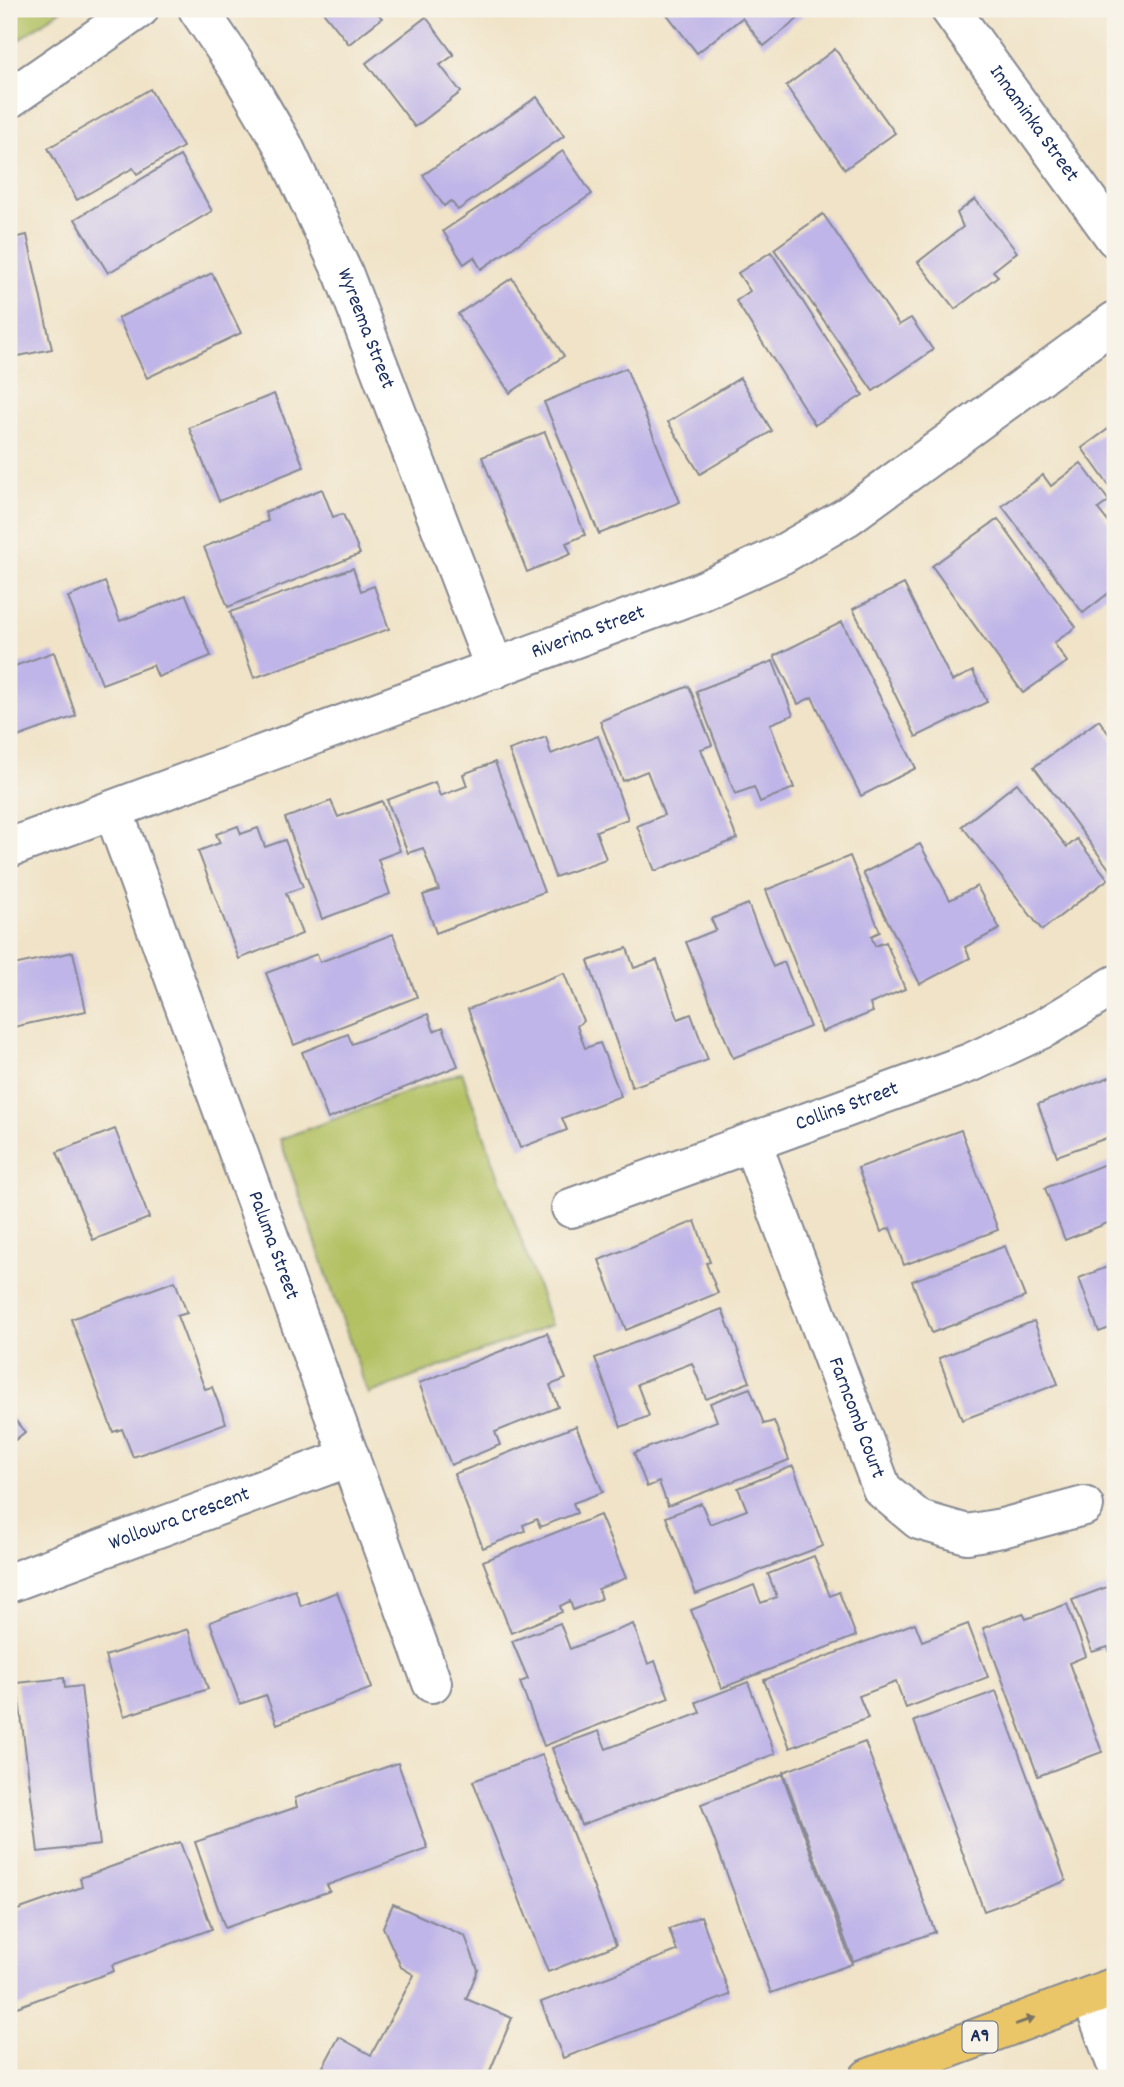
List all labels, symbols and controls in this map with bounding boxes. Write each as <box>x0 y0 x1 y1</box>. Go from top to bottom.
street label: Innaminka Street <box>980 59 1086 189</box>
street label: Wyreema Street <box>328 264 402 394</box>
street label: Riverina Street <box>527 598 650 668</box>
street label: Collins Street <box>791 1075 903 1140</box>
street label: Paluma Street <box>239 1187 306 1305</box>
street label: Farncomb Court <box>819 1353 892 1483</box>
street label: Wollowra Crescent <box>105 1480 255 1560</box>
one-way arrow <box>1014 2015 1035 2026</box>
road number: A9 <box>962 2022 998 2052</box>

